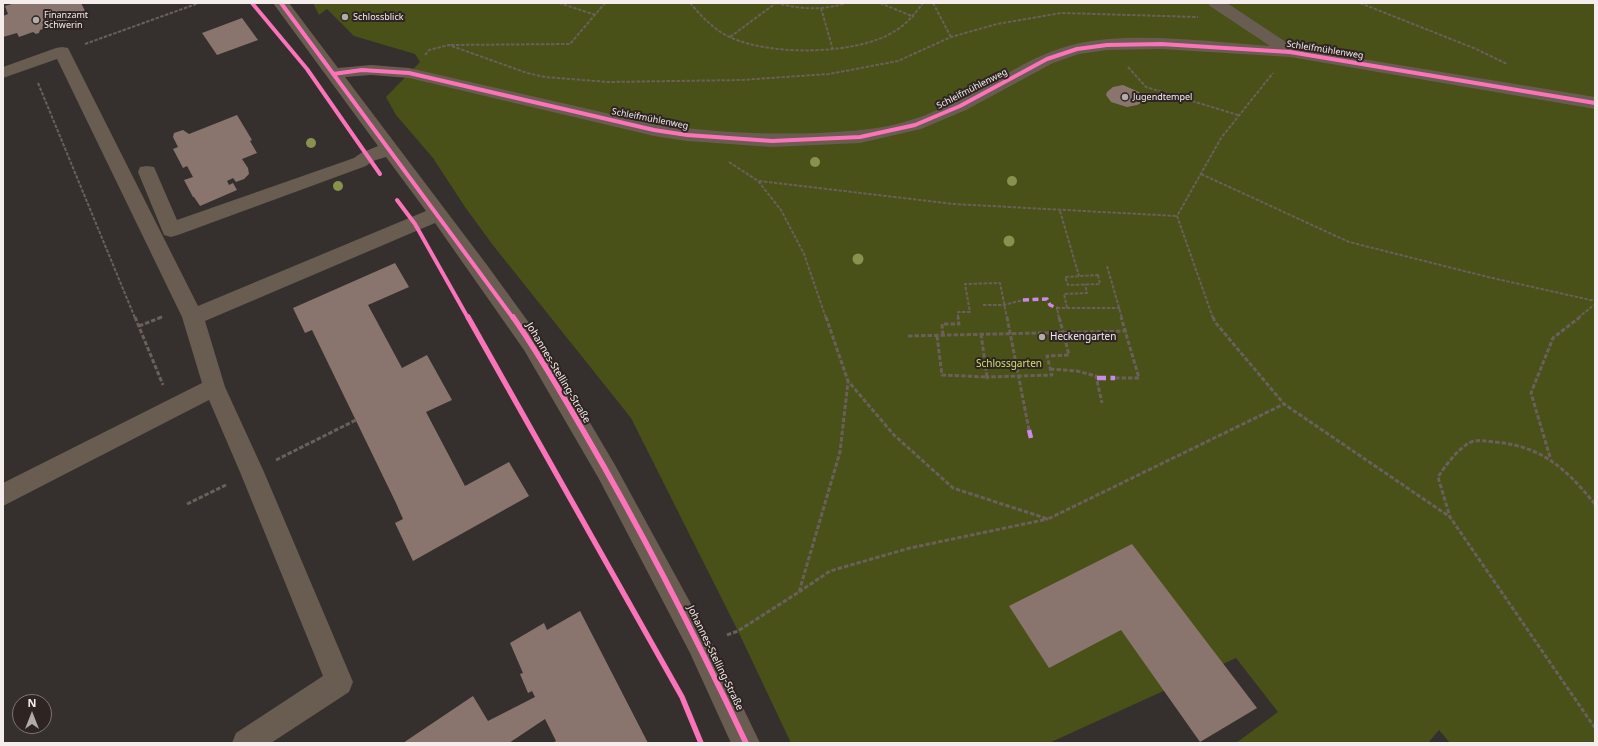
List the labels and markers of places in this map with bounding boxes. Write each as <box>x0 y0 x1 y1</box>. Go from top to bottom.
place label: Finanzamt Schwerin <box>44 10 88 31</box>
marker: Schlossblick <box>340 12 350 22</box>
place label: Schlossblick <box>353 12 404 22</box>
marker: Finanzamt Schwerin <box>31 15 41 25</box>
marker: Jugendtempel <box>1120 92 1130 102</box>
place label: Jugendtempel <box>1133 92 1192 102</box>
place label: Heckengarten <box>1050 331 1116 343</box>
marker: Heckengarten <box>1037 332 1047 342</box>

